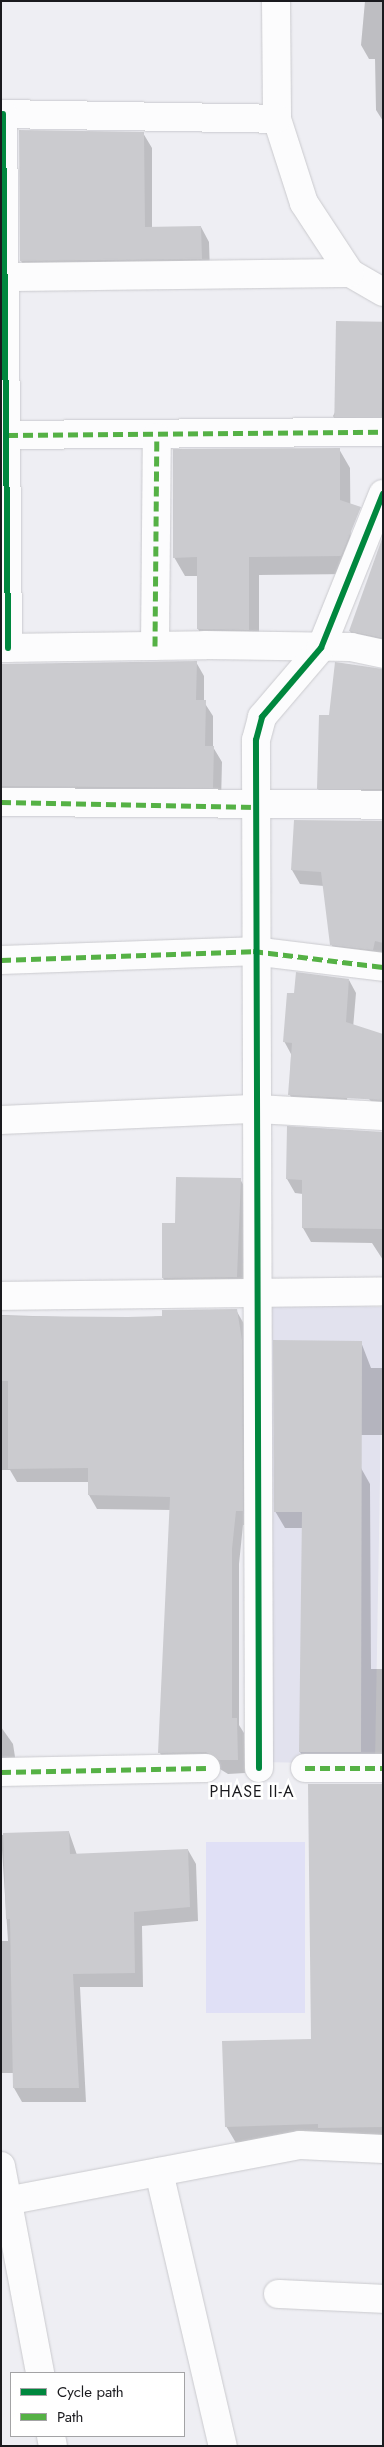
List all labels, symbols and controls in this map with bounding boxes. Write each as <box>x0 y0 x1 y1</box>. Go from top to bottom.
district label: PHASE II-A <box>208 1782 296 1802</box>
legend <box>10 2372 185 2437</box>
text: Cycle path <box>57 2381 124 2403</box>
text: Path <box>57 2406 83 2428</box>

